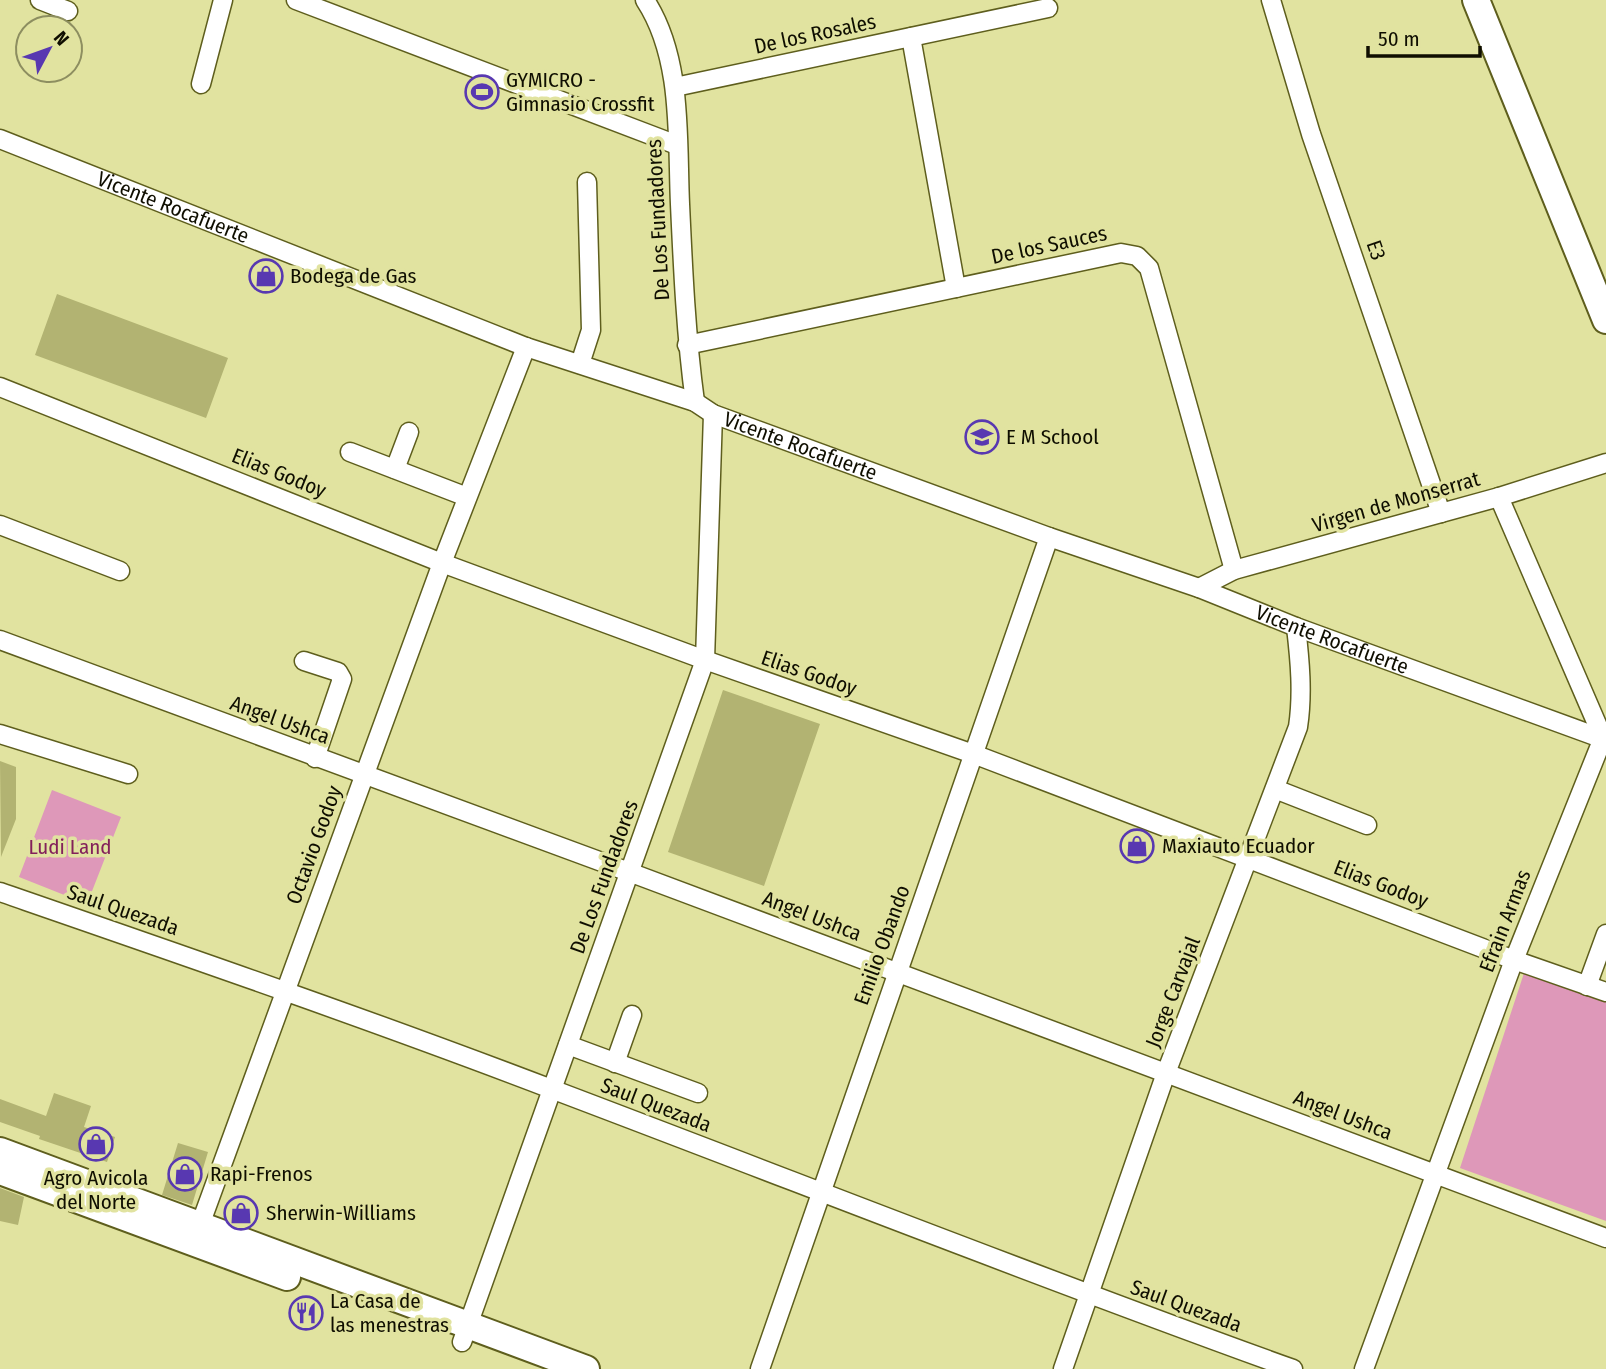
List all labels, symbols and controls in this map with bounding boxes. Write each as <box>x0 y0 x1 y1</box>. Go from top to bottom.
street label: De los Rosales <box>752 8 878 60</box>
north arrow <box>14 14 84 84</box>
scale bar <box>1368 14 1480 58</box>
text: N <box>49 26 74 50</box>
text: 50 m <box>1378 26 1420 52</box>
place label: GYMICRO - Gimnasio Crossfit <box>506 67 655 117</box>
sports icon: GYMICRO - Gimnasio Crossfit <box>463 73 501 111</box>
street label: De Los Fundadores <box>641 139 675 301</box>
street label: Vicente Rocafuerte <box>93 166 253 249</box>
street label: De los Sauces <box>989 220 1109 270</box>
street label: E3 <box>1361 237 1391 263</box>
shop icon: Bodega de Gas <box>247 257 285 295</box>
place label: Bodega de Gas <box>290 263 417 289</box>
street label: Vicente Rocafuerte <box>720 406 881 486</box>
school or university icon: E M School <box>963 418 1001 456</box>
place label: E M School <box>1006 424 1099 450</box>
street label: Elias Godoy <box>228 442 330 504</box>
street label: Virgen de Monserrat <box>1309 466 1483 538</box>
street label: Vicente Rocafuerte <box>1252 599 1412 680</box>
street label: Elias Godoy <box>758 645 861 702</box>
street label: Angel Ushca <box>227 690 333 750</box>
street label: Octavio Godoy <box>281 782 348 908</box>
street label: De Los Fundadores <box>564 797 644 957</box>
shop icon: Maxiauto Ecuador <box>1118 827 1156 865</box>
place label: Maxiauto Ecuador <box>1162 833 1315 859</box>
park label: Ludi Land <box>28 834 112 860</box>
street label: Elias Godoy <box>1330 854 1433 914</box>
street label: Efrain Armas <box>1474 866 1536 976</box>
street label: Saul Quezada <box>64 879 182 941</box>
street label: Emilio Obando <box>848 881 916 1009</box>
street label: Angel Ushca <box>759 885 865 947</box>
street label: Jorge Carvajal <box>1140 932 1206 1051</box>
street label: Saul Quezada <box>597 1072 715 1138</box>
street label: Angel Ushca <box>1290 1084 1396 1146</box>
shop icon: Agro Avicola del Norte <box>77 1125 115 1163</box>
shop icon: Rapi-Frenos <box>166 1155 204 1193</box>
place label: Rapi-Frenos <box>210 1161 312 1187</box>
place label: Agro Avicola del Norte <box>44 1165 148 1215</box>
shop icon: Sherwin-Williams <box>222 1194 260 1232</box>
place label: Sherwin-Williams <box>266 1200 416 1226</box>
street label: Saul Quezada <box>1127 1274 1245 1338</box>
place label: La Casa de las menestras <box>330 1288 449 1338</box>
restaurant icon: La Casa de las menestras <box>287 1294 325 1332</box>

